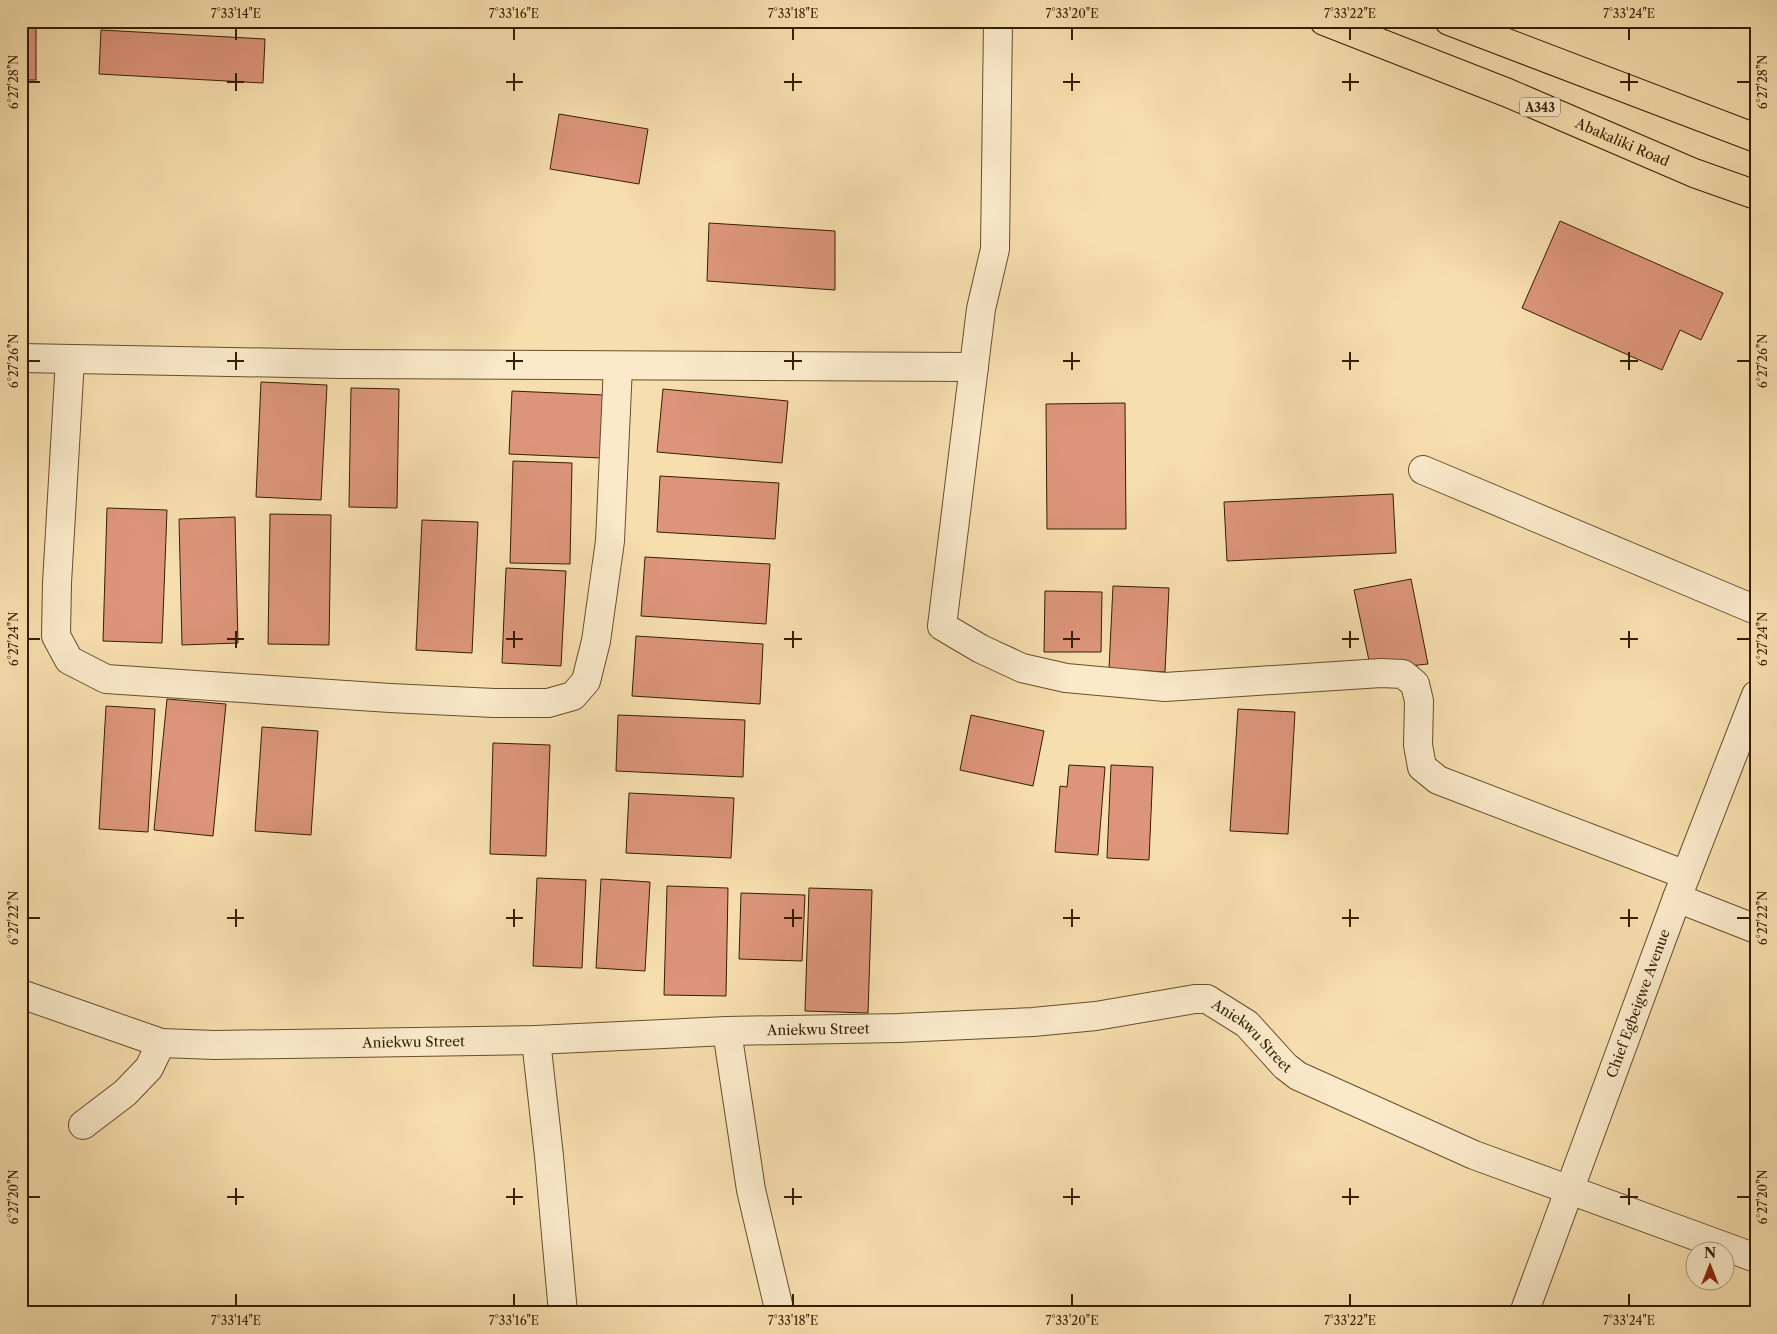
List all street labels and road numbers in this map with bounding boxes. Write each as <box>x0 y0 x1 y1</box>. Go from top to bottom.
road number: A343 <box>1520 98 1560 116</box>
street label: Abakaliki Road <box>1572 114 1672 170</box>
street label: Chief Egbeigwe Avenue <box>1602 926 1674 1080</box>
street label: Aniekwu Street <box>1207 995 1295 1077</box>
street label: Aniekwu Street <box>766 1020 870 1039</box>
street label: Aniekwu Street <box>361 1032 465 1052</box>

